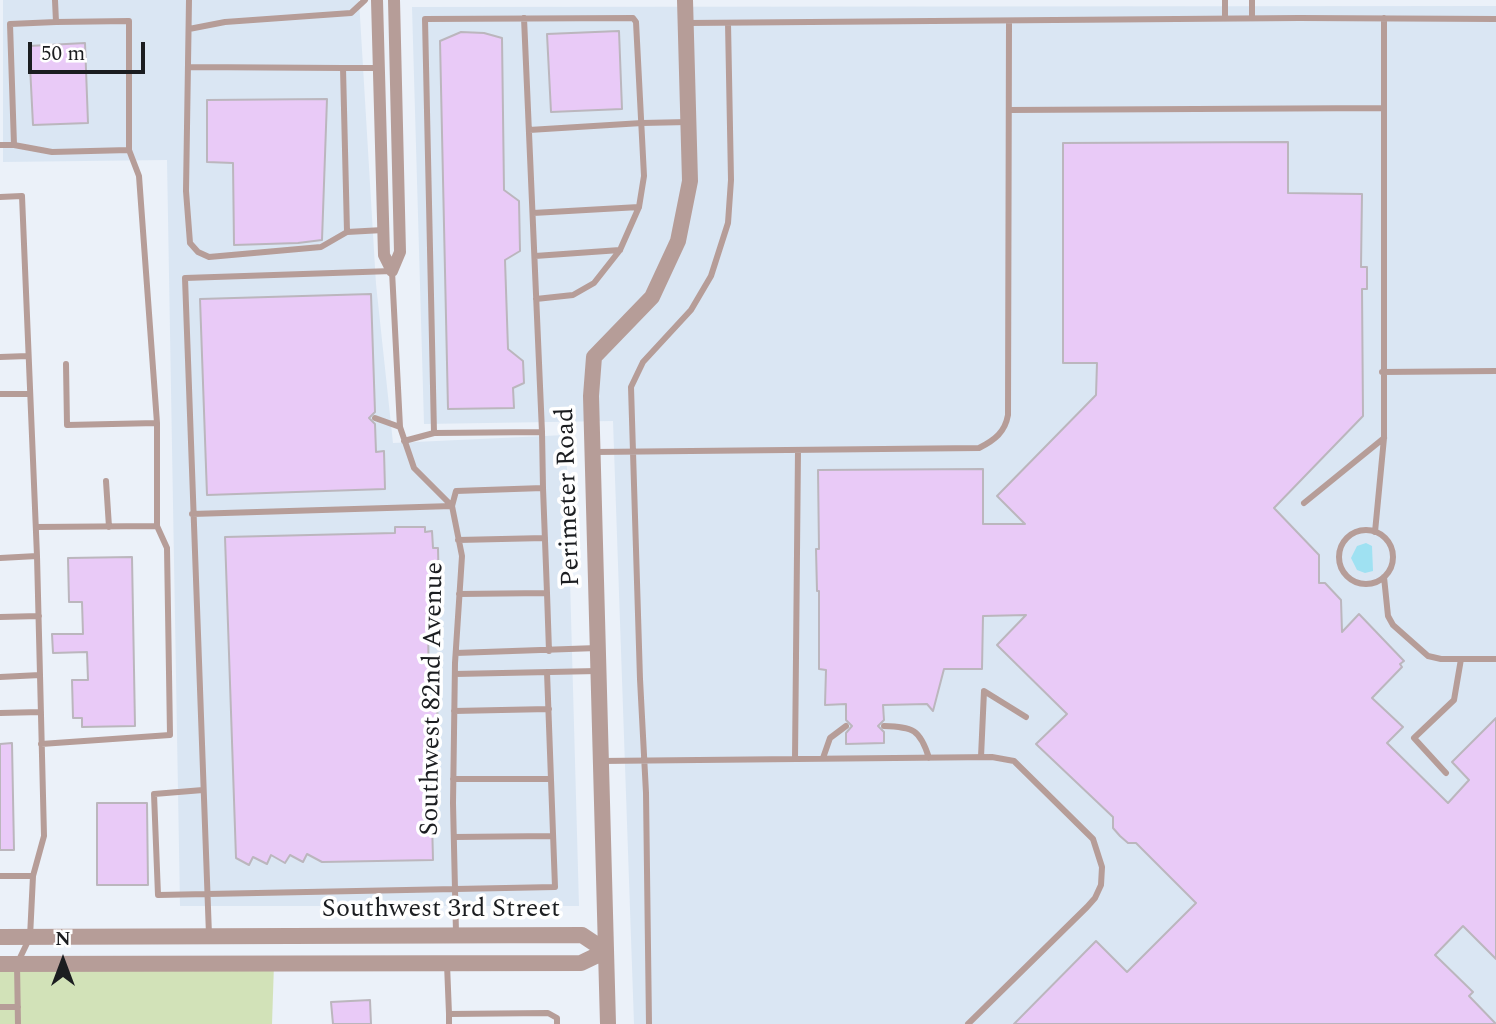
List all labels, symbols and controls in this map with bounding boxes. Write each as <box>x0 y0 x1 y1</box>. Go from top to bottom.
scale bar <box>32 28 149 72</box>
text: 50 m <box>41 38 85 70</box>
street label: Perimeter Road <box>551 407 589 587</box>
street label: Southwest 82nd Avenue <box>416 562 452 836</box>
street label: Southwest 3rd Street <box>322 895 560 927</box>
text: N <box>55 925 71 954</box>
north arrow <box>28 926 98 996</box>

